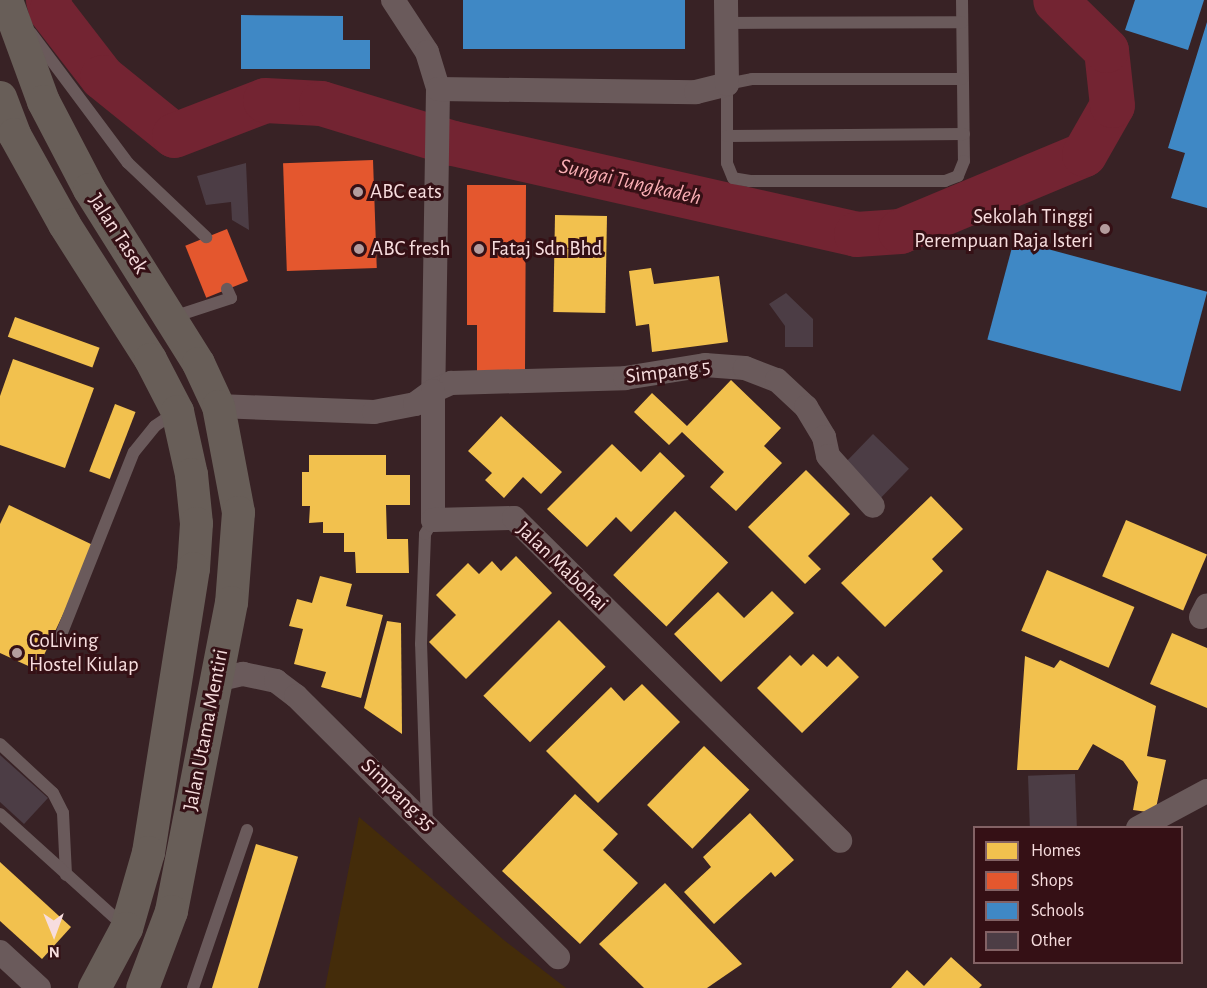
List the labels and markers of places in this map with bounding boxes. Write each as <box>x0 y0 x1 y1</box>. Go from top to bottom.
place label: ABC eats <box>370 179 442 205</box>
marker: ABC eats <box>351 185 365 199</box>
place label: Sekolah Tinggi Perempuan Raja Isteri <box>914 204 1093 254</box>
marker: Sekolah Tinggi Perempuan Raja Isteri <box>1098 222 1112 236</box>
place label: ABC fresh <box>371 236 450 262</box>
place label: Fataj Sdn Bhd <box>491 236 602 262</box>
marker: ABC fresh <box>352 242 366 256</box>
marker: Fataj Sdn Bhd <box>472 242 486 256</box>
place label: CoLiving Hostel Kiulap <box>29 628 139 678</box>
marker: CoLiving Hostel Kiulap <box>10 646 24 660</box>

